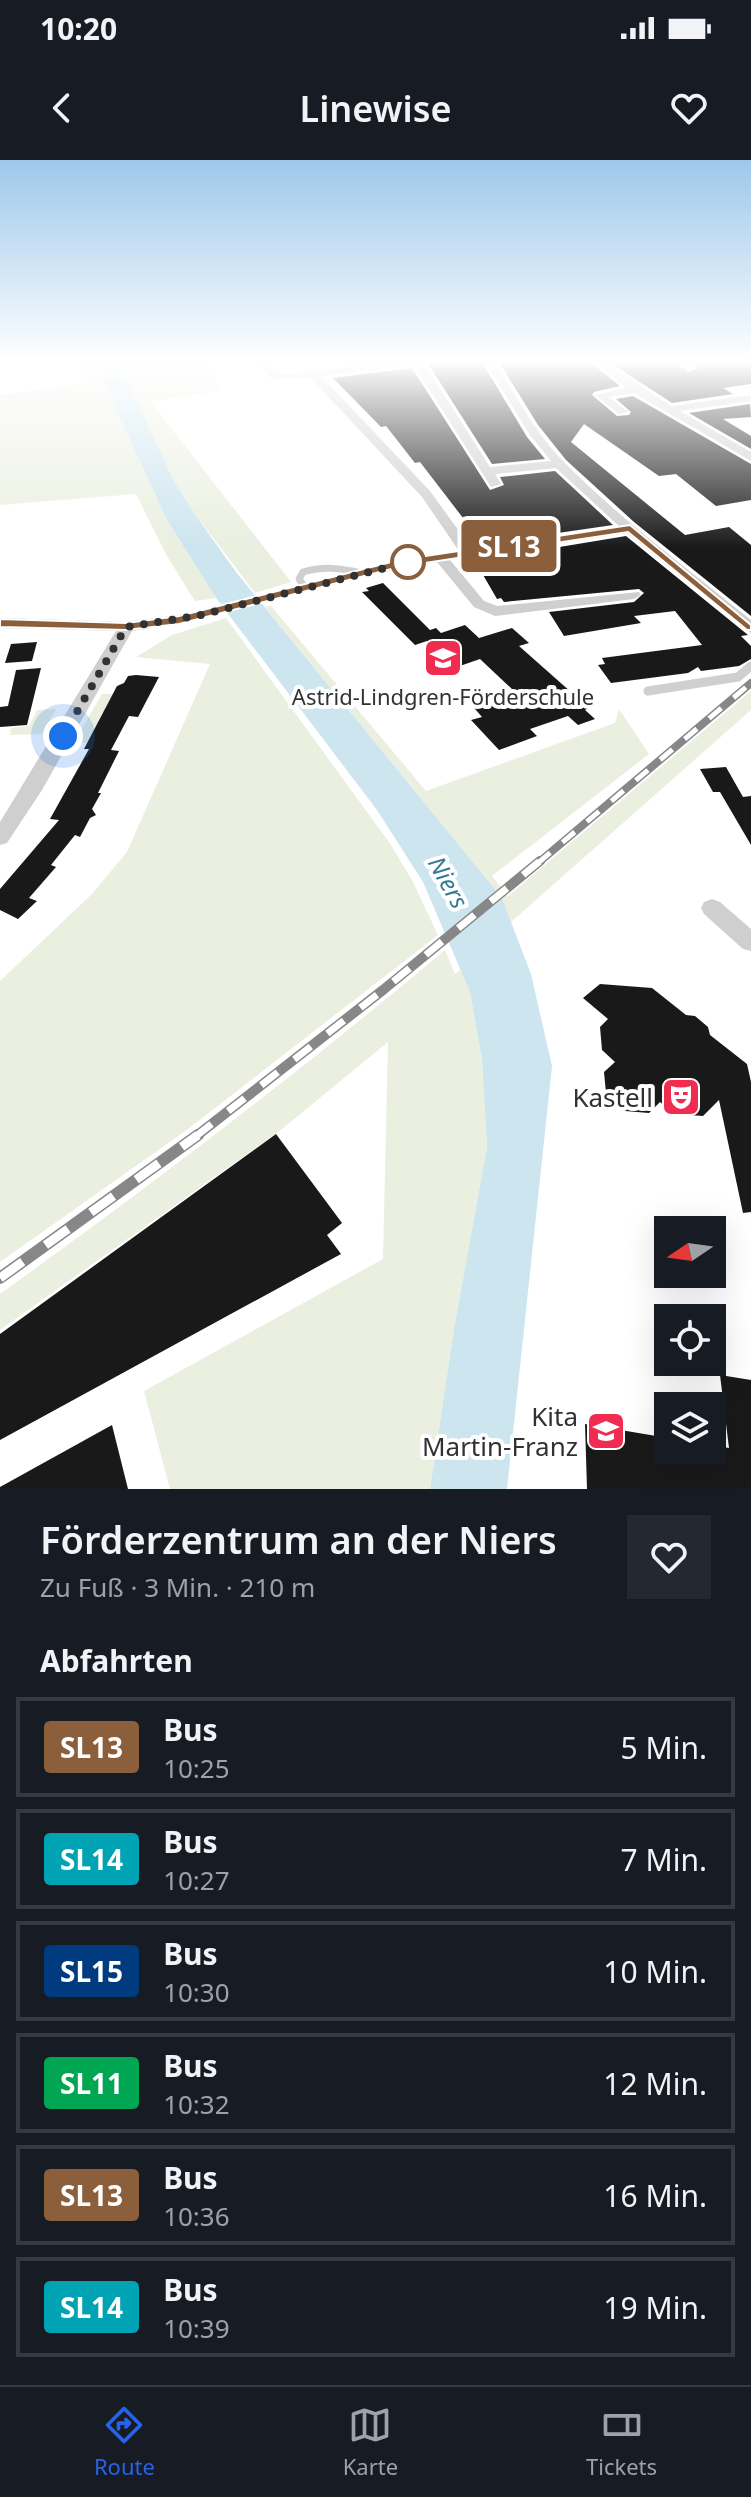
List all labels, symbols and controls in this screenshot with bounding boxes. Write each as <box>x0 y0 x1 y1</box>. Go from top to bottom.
text: 10:20 <box>40 8 117 49</box>
text: Linewise <box>299 84 452 133</box>
icon: back <box>40 86 84 130</box>
icon: heart <box>667 86 711 130</box>
line badge: SL13 <box>453 520 565 572</box>
text: SL13 <box>477 527 541 565</box>
unlabelled marker <box>391 545 425 579</box>
school or university icon: Astrid-Lindgren-Förderschule <box>422 637 464 679</box>
place label: Astrid-Lindgren-Förderschule <box>292 681 594 711</box>
your location <box>43 716 83 756</box>
water label: Niers <box>421 850 477 914</box>
theatre icon: Kastell <box>660 1076 702 1118</box>
place label: Kastell <box>572 1079 653 1115</box>
north arrow <box>654 1216 726 1288</box>
map controls <box>654 1216 726 1464</box>
button: locate <box>654 1304 726 1376</box>
button: layers <box>654 1392 726 1464</box>
place label: Kita Martin-Franz <box>422 1398 578 1464</box>
school or university icon: Kita Martin-Franz <box>585 1410 627 1452</box>
text: Förderzentrum an der Niers <box>40 1513 557 1565</box>
button: heart <box>627 1515 711 1599</box>
text: Zu Fuß · 3 Min. · 210 m <box>40 1569 315 1605</box>
text: Abfahrten <box>40 1640 193 1681</box>
text: Bus <box>163 1709 218 1750</box>
text: 5 Min. <box>621 1727 707 1768</box>
text: SL13 <box>60 1728 123 1766</box>
text: 10:25 <box>163 1750 230 1786</box>
text: Bus <box>163 1821 218 1862</box>
text: 7 Min. <box>621 1839 707 1880</box>
text: SL14 <box>60 1840 123 1878</box>
text: 10:27 <box>163 1862 230 1898</box>
text: Bus <box>163 1933 218 1974</box>
text: 10 Min. <box>603 1951 707 1992</box>
text: SL15 <box>60 1952 123 1990</box>
text: 10:30 <box>163 1974 230 2010</box>
text: Bus <box>163 2045 218 2086</box>
text: 12 Min. <box>603 2063 707 2104</box>
text: SL11 <box>60 2064 123 2102</box>
text: 10:32 <box>163 2086 230 2122</box>
text: Bus <box>163 2157 218 2198</box>
text: 16 Min. <box>603 2175 707 2216</box>
text: SL13 <box>60 2176 123 2214</box>
text: 10:36 <box>163 2198 230 2234</box>
text: Bus <box>163 2269 218 2310</box>
text: 19 Min. <box>603 2287 707 2328</box>
text: SL14 <box>60 2288 123 2326</box>
text: 10:39 <box>163 2310 230 2346</box>
tab: Route <box>94 2403 155 2481</box>
tab: Karte <box>343 2403 398 2481</box>
tab: Tickets <box>586 2403 657 2481</box>

